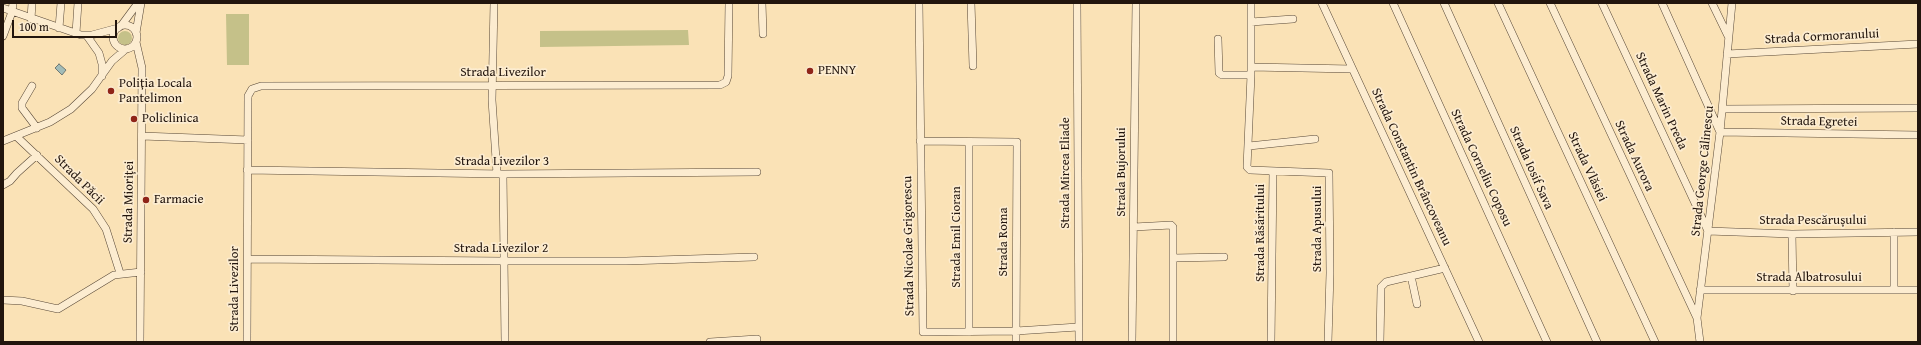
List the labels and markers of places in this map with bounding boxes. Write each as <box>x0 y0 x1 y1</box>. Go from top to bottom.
place label: PENNY <box>818 63 856 79</box>
marker: PENNY <box>805 66 815 76</box>
place label: Poliția Locala Pantelimon <box>119 76 192 107</box>
marker: Poliția Locala Pantelimon <box>106 86 116 96</box>
place label: Policlinica <box>142 111 199 127</box>
marker: Policlinica <box>129 114 139 124</box>
place label: Farmacie <box>154 192 204 208</box>
marker: Farmacie <box>141 195 151 205</box>

